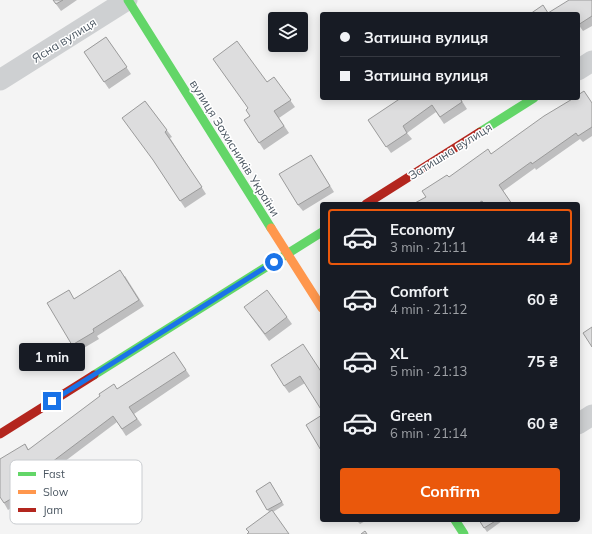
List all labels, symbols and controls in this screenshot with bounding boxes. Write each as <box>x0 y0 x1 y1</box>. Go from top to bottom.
map controls <box>268 12 308 52</box>
button: layers <box>268 12 308 52</box>
street label: Ясна вулиця <box>29 14 99 66</box>
text: Затишна вулиця <box>364 28 488 47</box>
text: Затишна вулиця <box>364 66 488 85</box>
street label: вулиця Захисників України <box>187 77 283 219</box>
street label: Затишна вулиця <box>405 119 495 183</box>
icon: car <box>342 219 378 255</box>
text: Economy <box>390 220 455 239</box>
text: 44 ₴ <box>527 228 558 247</box>
text: 3 min · 21:11 <box>390 239 467 255</box>
route start <box>265 253 283 271</box>
icon: car <box>342 281 378 317</box>
text: Comfort <box>390 282 448 301</box>
text: 60 ₴ <box>527 290 558 309</box>
text: 4 min · 21:12 <box>390 301 467 317</box>
callout: 1 min <box>19 343 85 371</box>
icon: car <box>342 343 378 379</box>
text: XL <box>390 344 408 363</box>
text: 1 min <box>35 349 69 365</box>
text: 75 ₴ <box>527 352 558 371</box>
text: 5 min · 21:13 <box>390 363 467 379</box>
route end <box>43 392 61 410</box>
icon: car <box>342 405 378 441</box>
text: Green <box>390 406 432 425</box>
text: 60 ₴ <box>527 414 558 433</box>
text: 6 min · 21:14 <box>390 425 467 441</box>
legend <box>10 460 142 524</box>
text: Fast <box>43 467 65 481</box>
button: Confirm <box>340 468 560 514</box>
text: Slow <box>43 485 69 499</box>
text: Jam <box>43 503 63 517</box>

